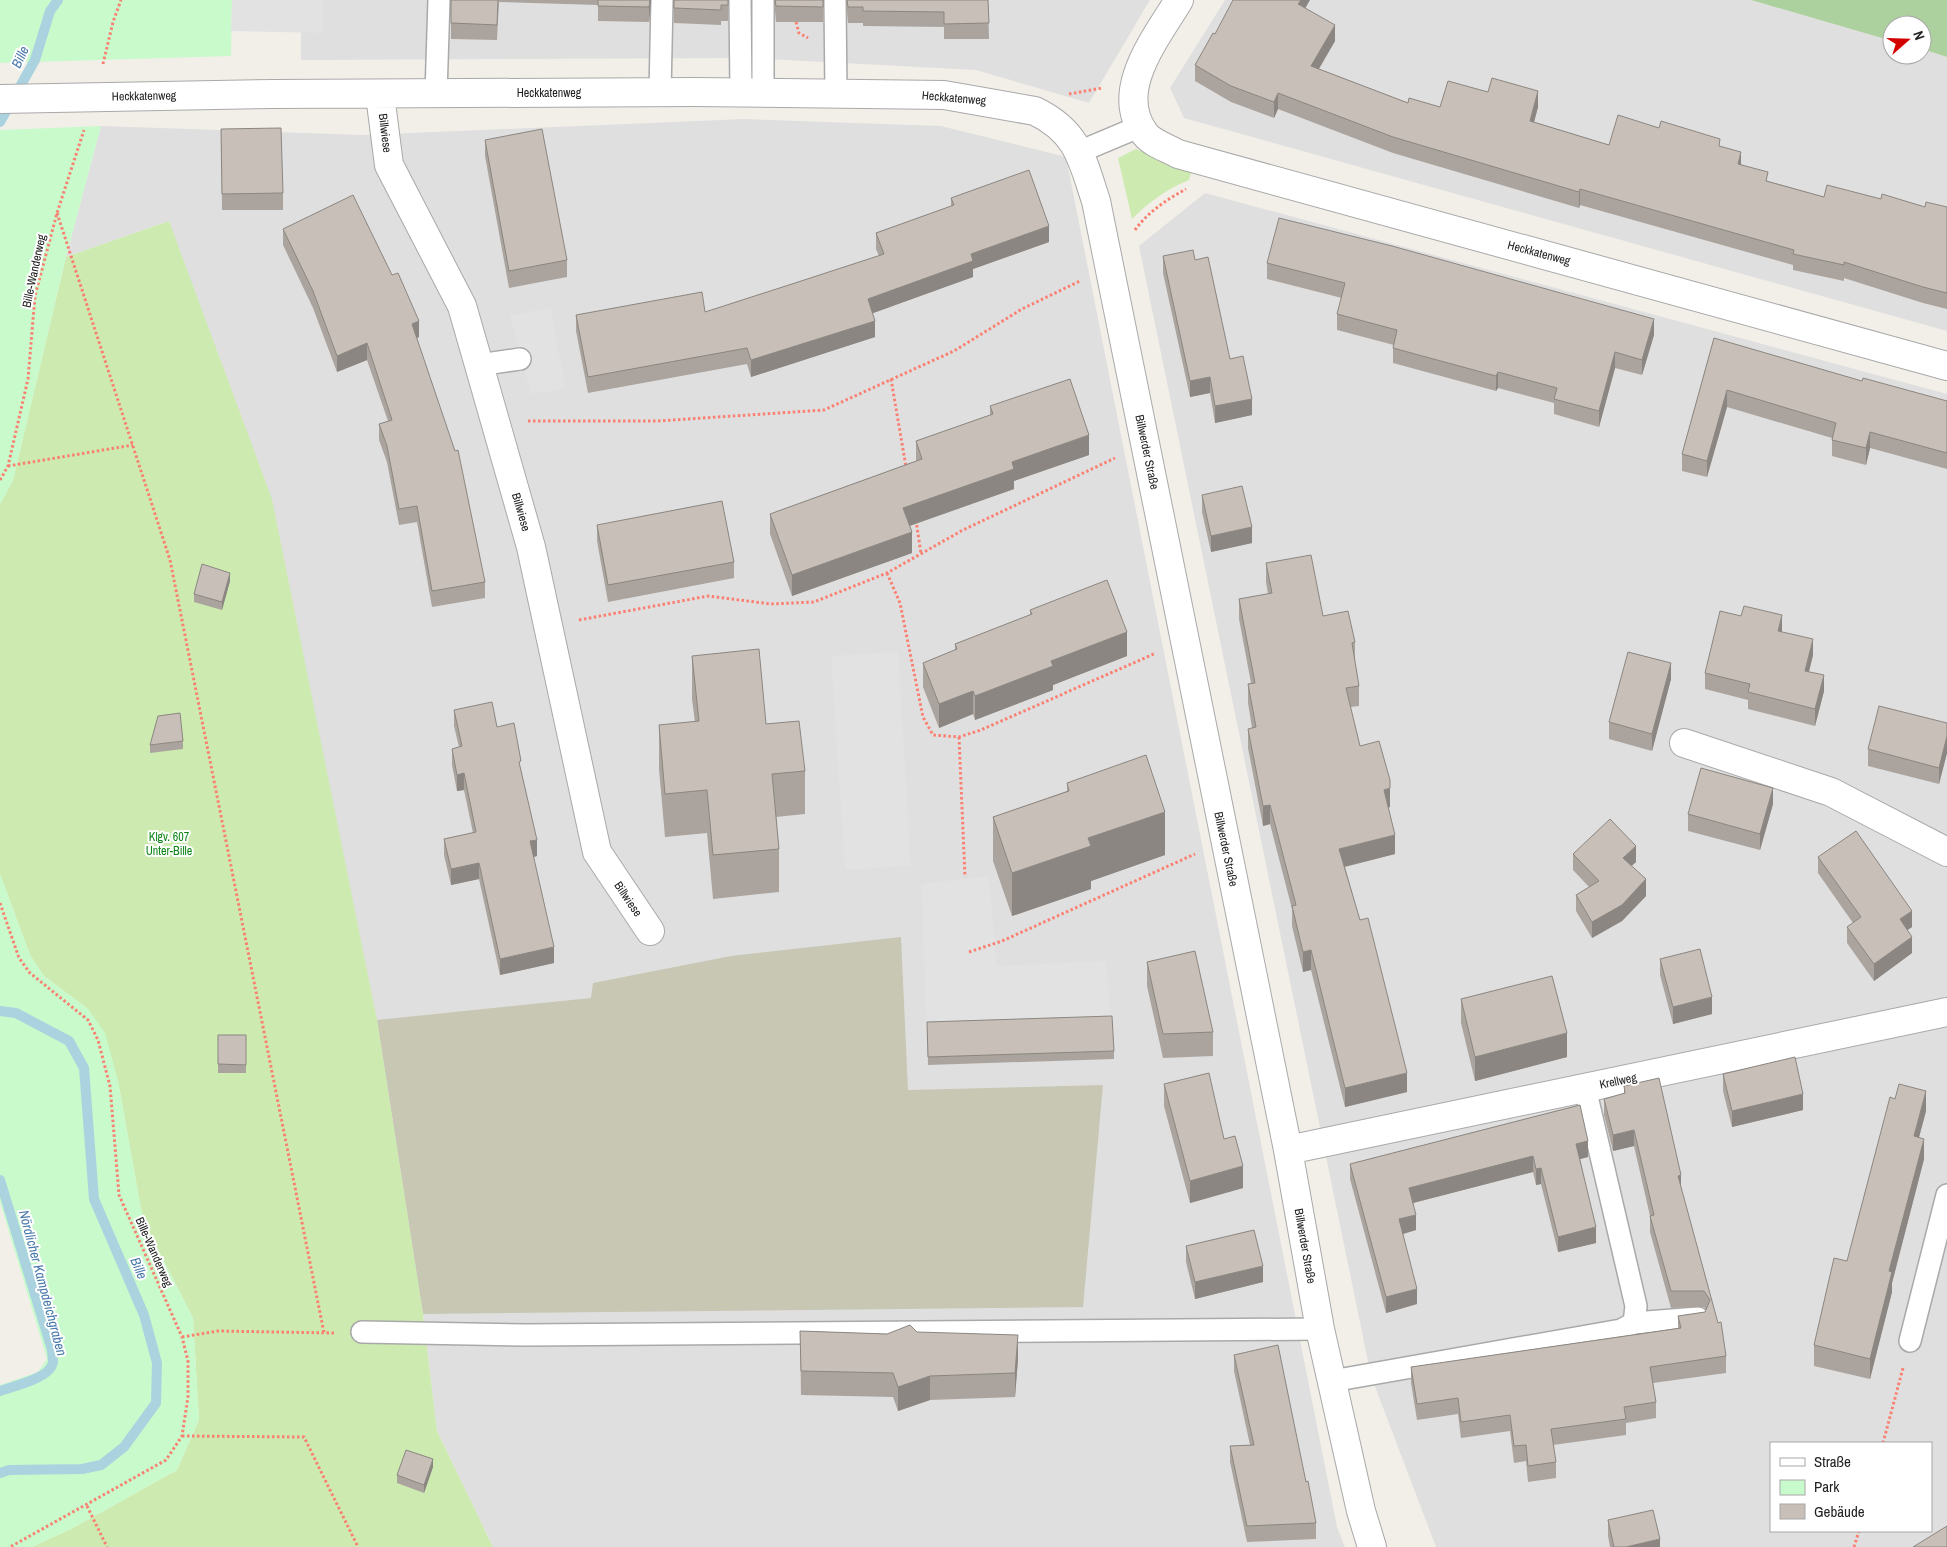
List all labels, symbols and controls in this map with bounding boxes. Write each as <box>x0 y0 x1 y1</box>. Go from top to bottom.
north arrow <box>1882 15 1932 65</box>
text: N <box>1909 29 1929 43</box>
water label: Bille <box>7 43 33 71</box>
street label: Heckkatenweg <box>517 85 582 101</box>
street label: Heckkatenweg <box>112 87 177 105</box>
street label: Heckkatenweg <box>921 87 987 109</box>
street label: Billwiese <box>375 112 395 154</box>
street label: Bille-Wanderweg <box>18 232 50 309</box>
street label: Heckkatenweg <box>1506 237 1573 269</box>
street label: Billwerder Straße <box>1131 413 1163 491</box>
street label: Billwiese <box>508 491 534 533</box>
street label: Billwerder Straße <box>1210 810 1242 888</box>
park label: Klgv. 607 Unter-Bille <box>146 829 192 859</box>
street label: Billwiese <box>610 878 646 920</box>
street label: Krellweg <box>1598 1069 1639 1093</box>
street label: Billwerder Straße <box>1291 1207 1319 1285</box>
water label: Nördlicher Kampdeichgraben <box>15 1208 71 1358</box>
street label: Bille-Wanderweg <box>132 1215 176 1289</box>
water label: Bille <box>127 1254 151 1282</box>
legend <box>1770 1442 1932 1532</box>
text: Straße <box>1814 1451 1851 1472</box>
text: Park <box>1814 1476 1840 1497</box>
text: Gebäude <box>1814 1501 1865 1522</box>

